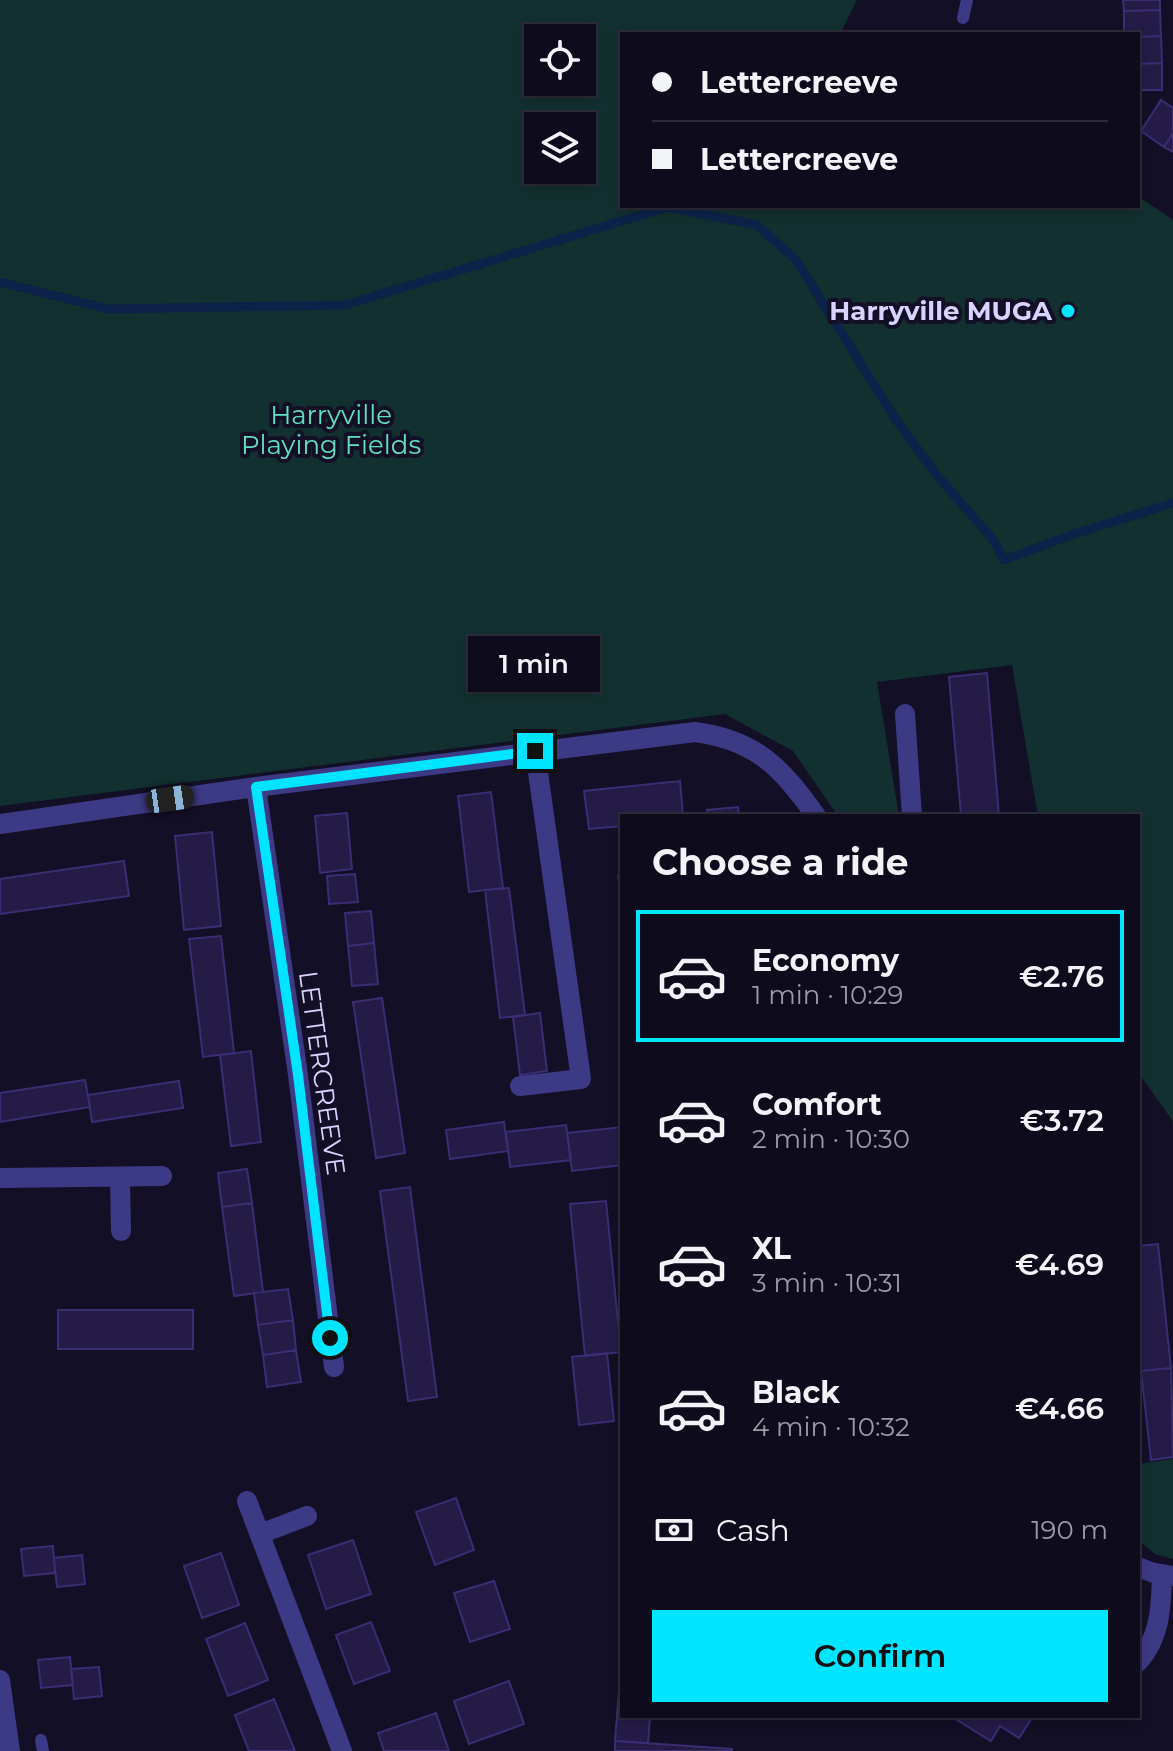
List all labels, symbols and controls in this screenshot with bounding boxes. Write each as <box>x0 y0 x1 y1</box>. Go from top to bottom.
map controls <box>524 24 596 184</box>
button: locate <box>524 24 596 96</box>
text: Lettercreeve <box>700 64 898 101</box>
button: layers <box>524 112 596 184</box>
text: Lettercreeve <box>700 141 898 178</box>
place label: Harryville MUGA <box>829 295 1053 327</box>
marker: Harryville MUGA <box>1059 302 1077 320</box>
park label: Harryville Playing Fields <box>241 399 421 461</box>
callout: 1 min <box>469 635 601 691</box>
text: 1 min <box>499 648 569 680</box>
route end <box>517 733 553 769</box>
car <box>145 784 195 814</box>
text: Choose a ride <box>652 840 909 884</box>
icon: car <box>656 940 728 1012</box>
text: Economy <box>752 942 899 979</box>
text: €2.76 <box>1019 958 1104 995</box>
street label: LETTERCREEVE <box>292 969 352 1177</box>
text: 1 min · 10:29 <box>752 979 903 1011</box>
icon: car <box>656 1084 728 1156</box>
text: Comfort <box>752 1086 882 1123</box>
text: €3.72 <box>1020 1102 1104 1139</box>
text: 2 min · 10:30 <box>752 1123 910 1155</box>
icon: car <box>656 1228 728 1300</box>
text: XL <box>752 1230 791 1267</box>
text: €4.69 <box>1015 1246 1104 1283</box>
text: 3 min · 10:31 <box>752 1267 902 1299</box>
route start <box>312 1320 348 1356</box>
icon: car <box>656 1372 728 1444</box>
text: Black <box>752 1374 840 1411</box>
text: €4.66 <box>1015 1390 1104 1427</box>
text: 4 min · 10:32 <box>752 1411 910 1443</box>
icon: cash <box>652 1508 696 1552</box>
text: Cash <box>716 1512 790 1549</box>
text: 190 m <box>1031 1514 1108 1546</box>
button: Confirm <box>652 1610 1108 1702</box>

